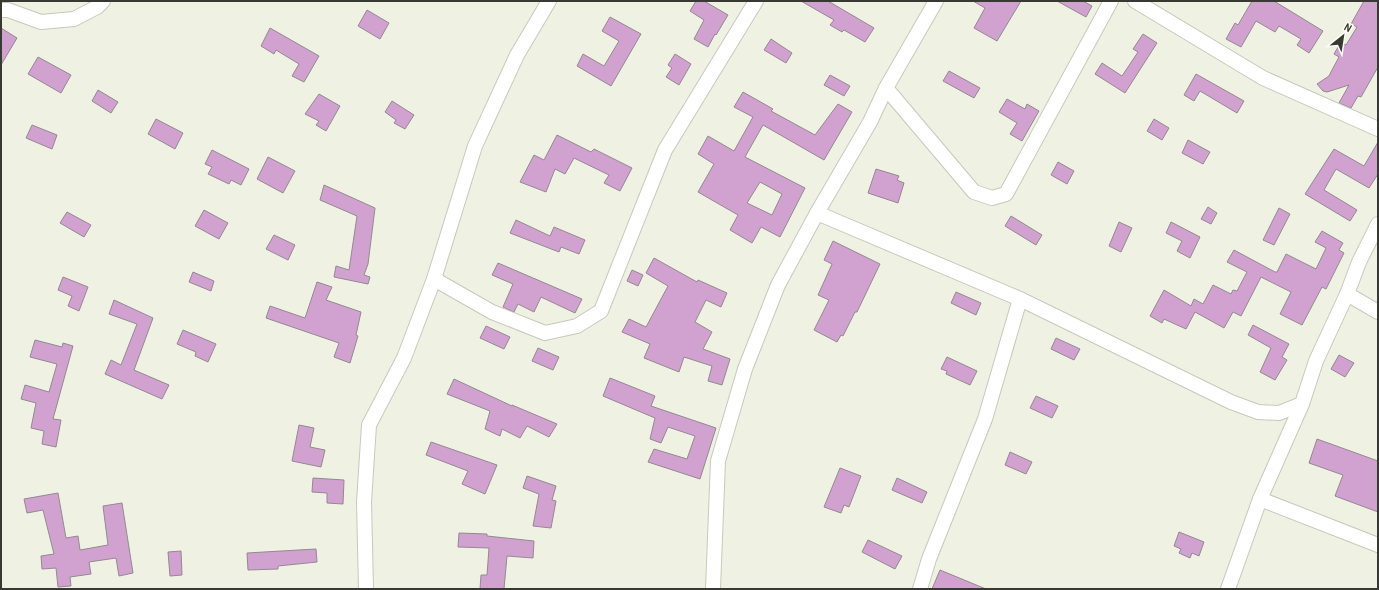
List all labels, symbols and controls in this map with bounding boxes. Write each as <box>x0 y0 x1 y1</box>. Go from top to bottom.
north arrow <box>1323 16 1363 56</box>
text: N <box>1342 20 1354 35</box>

